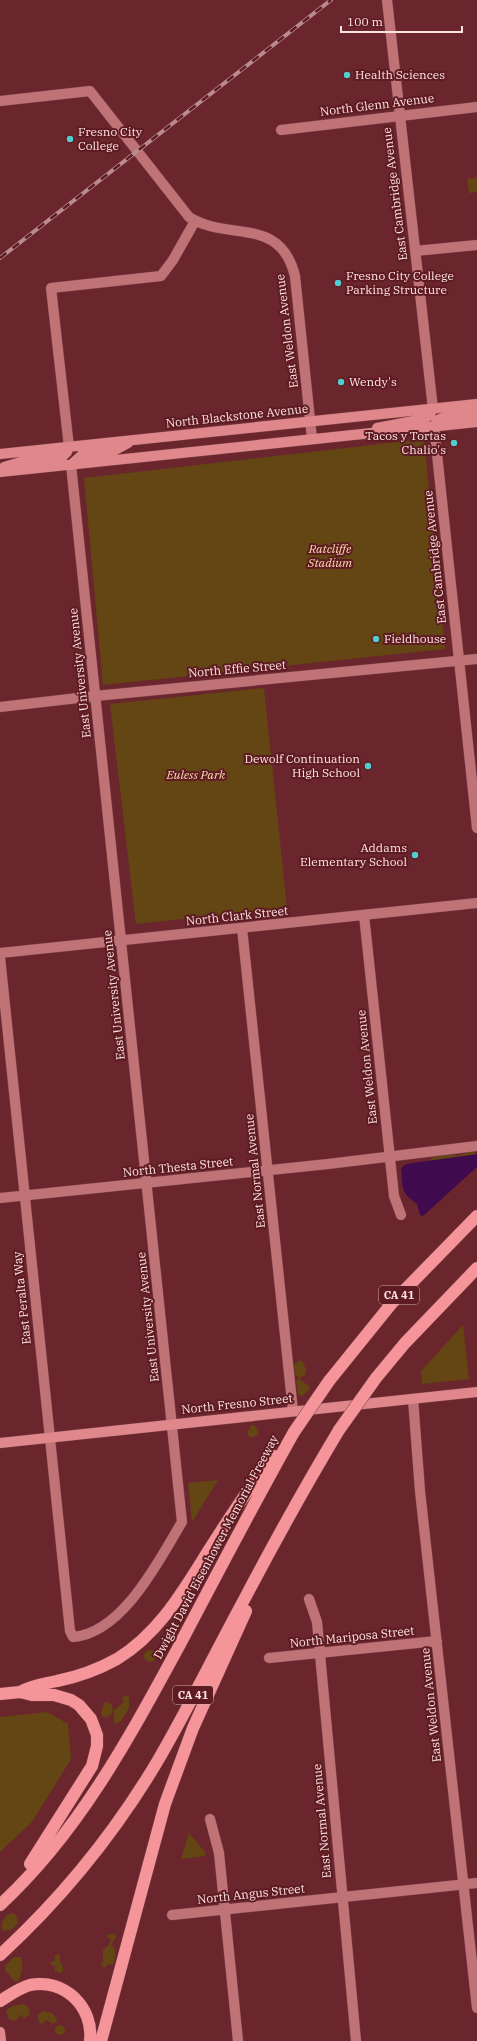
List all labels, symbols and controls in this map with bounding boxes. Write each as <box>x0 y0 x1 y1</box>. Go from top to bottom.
scale bar <box>341 8 462 34</box>
text: 100 m <box>347 14 383 29</box>
place label: Health Sciences <box>355 67 445 82</box>
marker: Health Sciences <box>342 70 352 80</box>
street label: North Glenn Avenue <box>319 90 435 119</box>
place label: Fresno City College <box>78 124 143 153</box>
street label: East Cambridge Avenue <box>379 127 410 262</box>
marker: Fresno City College <box>65 134 75 144</box>
place label: Fresno City College Parking Structure <box>346 268 454 297</box>
street label: East Weldon Avenue <box>272 273 301 389</box>
marker: Fresno City College Parking Structure <box>333 278 343 288</box>
place label: Wendy's <box>349 374 397 389</box>
marker: Wendy's <box>336 377 346 387</box>
street label: North Blackstone Avenue <box>165 401 309 430</box>
place label: Tacos y Tortas Chalio's <box>365 428 446 457</box>
marker: Tacos y Tortas Chalio's <box>449 438 459 448</box>
street label: East Cambridge Avenue <box>420 490 449 625</box>
park label: Ratcliffe Stadium <box>307 541 352 570</box>
street label: East University Avenue <box>65 607 94 739</box>
place label: Fieldhouse <box>384 631 446 646</box>
marker: Fieldhouse <box>371 634 381 644</box>
street label: North Effie Street <box>187 657 287 680</box>
place label: Dewolf Continuation High School <box>244 751 360 780</box>
marker: Dewolf Continuation High School <box>363 761 373 771</box>
park label: Euless Park <box>166 767 226 782</box>
place label: Addams Elementary School <box>300 840 407 869</box>
marker: Addams Elementary School <box>410 850 420 860</box>
street label: North Clark Street <box>185 903 289 928</box>
street label: East University Avenue <box>99 929 128 1061</box>
street label: East Weldon Avenue <box>353 1009 380 1125</box>
street label: East Normal Avenue <box>241 1113 268 1229</box>
street label: North Thesta Street <box>122 1153 234 1180</box>
street label: East Peralta Way <box>9 1250 34 1345</box>
street label: East University Avenue <box>133 1251 162 1383</box>
road number: CA 41 <box>379 1286 419 1304</box>
street label: North Fresno Street <box>181 1390 293 1417</box>
street label: Dwight David Eisenhower Memorial Freeway <box>150 1432 282 1661</box>
street label: North Mariposa Street <box>289 1622 415 1651</box>
street label: East Weldon Avenue <box>417 1647 444 1763</box>
road number: CA 41 <box>173 1686 213 1704</box>
street label: East Normal Avenue <box>309 1763 334 1879</box>
street label: North Angus Street <box>196 1880 306 1907</box>

